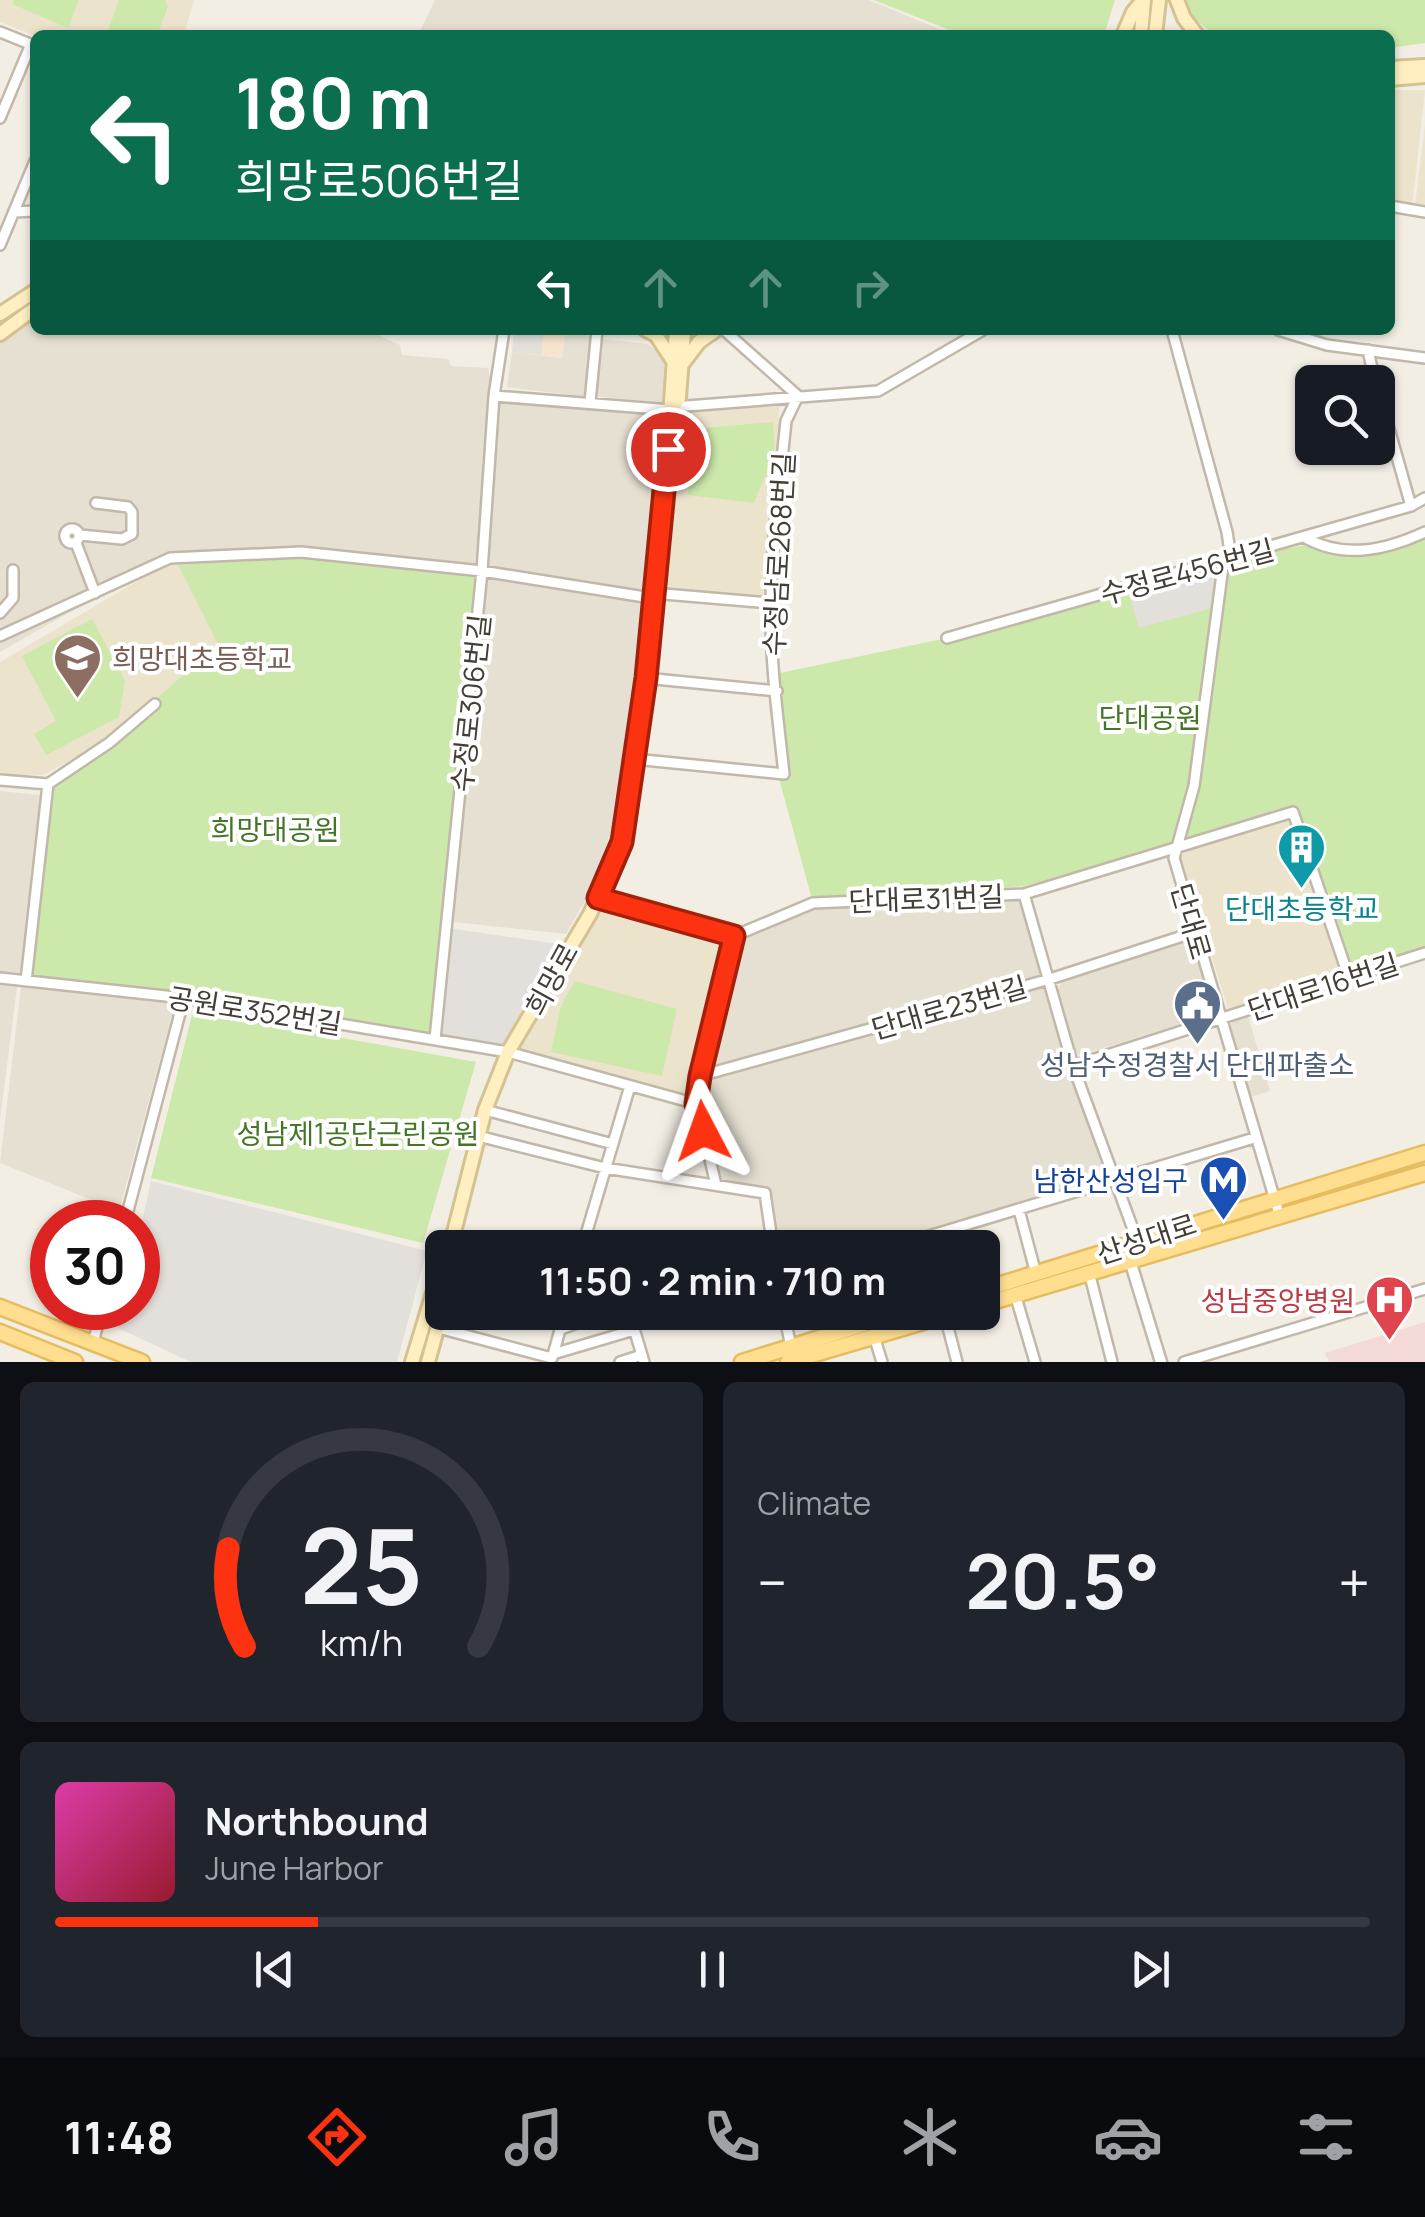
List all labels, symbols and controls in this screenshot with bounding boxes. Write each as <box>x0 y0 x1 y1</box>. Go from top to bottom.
text: 180 m <box>235 54 432 150</box>
icon: left <box>70 70 200 200</box>
text: 희망로506번길 <box>235 149 523 211</box>
icon: left <box>528 260 583 315</box>
icon: ahead <box>633 260 688 315</box>
icon: ahead <box>738 260 793 315</box>
icon: right <box>843 260 898 315</box>
map controls <box>1295 365 1395 465</box>
button: search <box>1295 365 1395 465</box>
pin <box>626 407 711 492</box>
icon: arrive <box>641 422 696 477</box>
street label: 수정남로268번길 <box>754 451 802 657</box>
street label: 수정로456번길 <box>1096 530 1278 612</box>
street label: 수정로306번길 <box>442 612 498 794</box>
school or university icon: 희망대초등학교 <box>51 632 103 700</box>
place label: 희망대초등학교 <box>112 639 292 677</box>
park label: 단대공원 <box>1098 698 1202 736</box>
park label: 희망대공원 <box>211 810 339 848</box>
building icon: 단대초등학교 <box>1276 822 1328 890</box>
street label: 단대로31번길 <box>848 876 1004 920</box>
street label: 단대로 <box>1163 879 1221 963</box>
place label: 단대초등학교 <box>1225 889 1379 927</box>
street label: 희망로 <box>516 936 586 1022</box>
street label: 단대로16번길 <box>1242 944 1404 1028</box>
street label: 단대로23번길 <box>867 967 1031 1047</box>
street label: 공원로352번길 <box>165 977 345 1043</box>
public building icon: 성남수정경찰서 단대파출소 <box>1171 978 1223 1046</box>
place label: 성남수정경찰서 단대파출소 <box>1040 1045 1354 1083</box>
position arrow <box>651 1079 755 1183</box>
park label: 성남제1공단근린공원 <box>237 1114 479 1152</box>
metro station icon: 남한산성입구 <box>1197 1154 1249 1222</box>
place label: 남한산성입구 <box>1033 1161 1188 1199</box>
speed limit sign: 30 <box>30 1200 160 1330</box>
street label: 산성대로 <box>1091 1204 1201 1272</box>
text: 11:50 · 2 min · 710 m <box>539 1254 886 1306</box>
hospital icon: 성남중앙병원 <box>1364 1274 1416 1342</box>
place label: 성남중앙병원 <box>1200 1281 1355 1319</box>
text: Climate <box>758 1481 871 1525</box>
text: 25 <box>300 1493 423 1635</box>
text: 20.5° <box>966 1529 1160 1632</box>
text: − <box>758 1544 787 1620</box>
text: + <box>1338 1544 1370 1620</box>
text: km/h <box>320 1618 403 1667</box>
text: Northbound <box>205 1794 429 1846</box>
text: June Harbor <box>205 1846 383 1890</box>
icon: previous <box>247 1942 302 1997</box>
icon: pause <box>685 1942 740 1997</box>
icon: next <box>1123 1942 1178 1997</box>
icon: directions <box>302 2102 372 2172</box>
icon: music <box>499 2102 569 2172</box>
icon: phone <box>697 2102 767 2172</box>
icon: climate <box>895 2102 965 2172</box>
icon: car <box>1093 2102 1163 2172</box>
icon: filters <box>1291 2102 1361 2172</box>
text: 11:48 <box>64 2106 174 2168</box>

